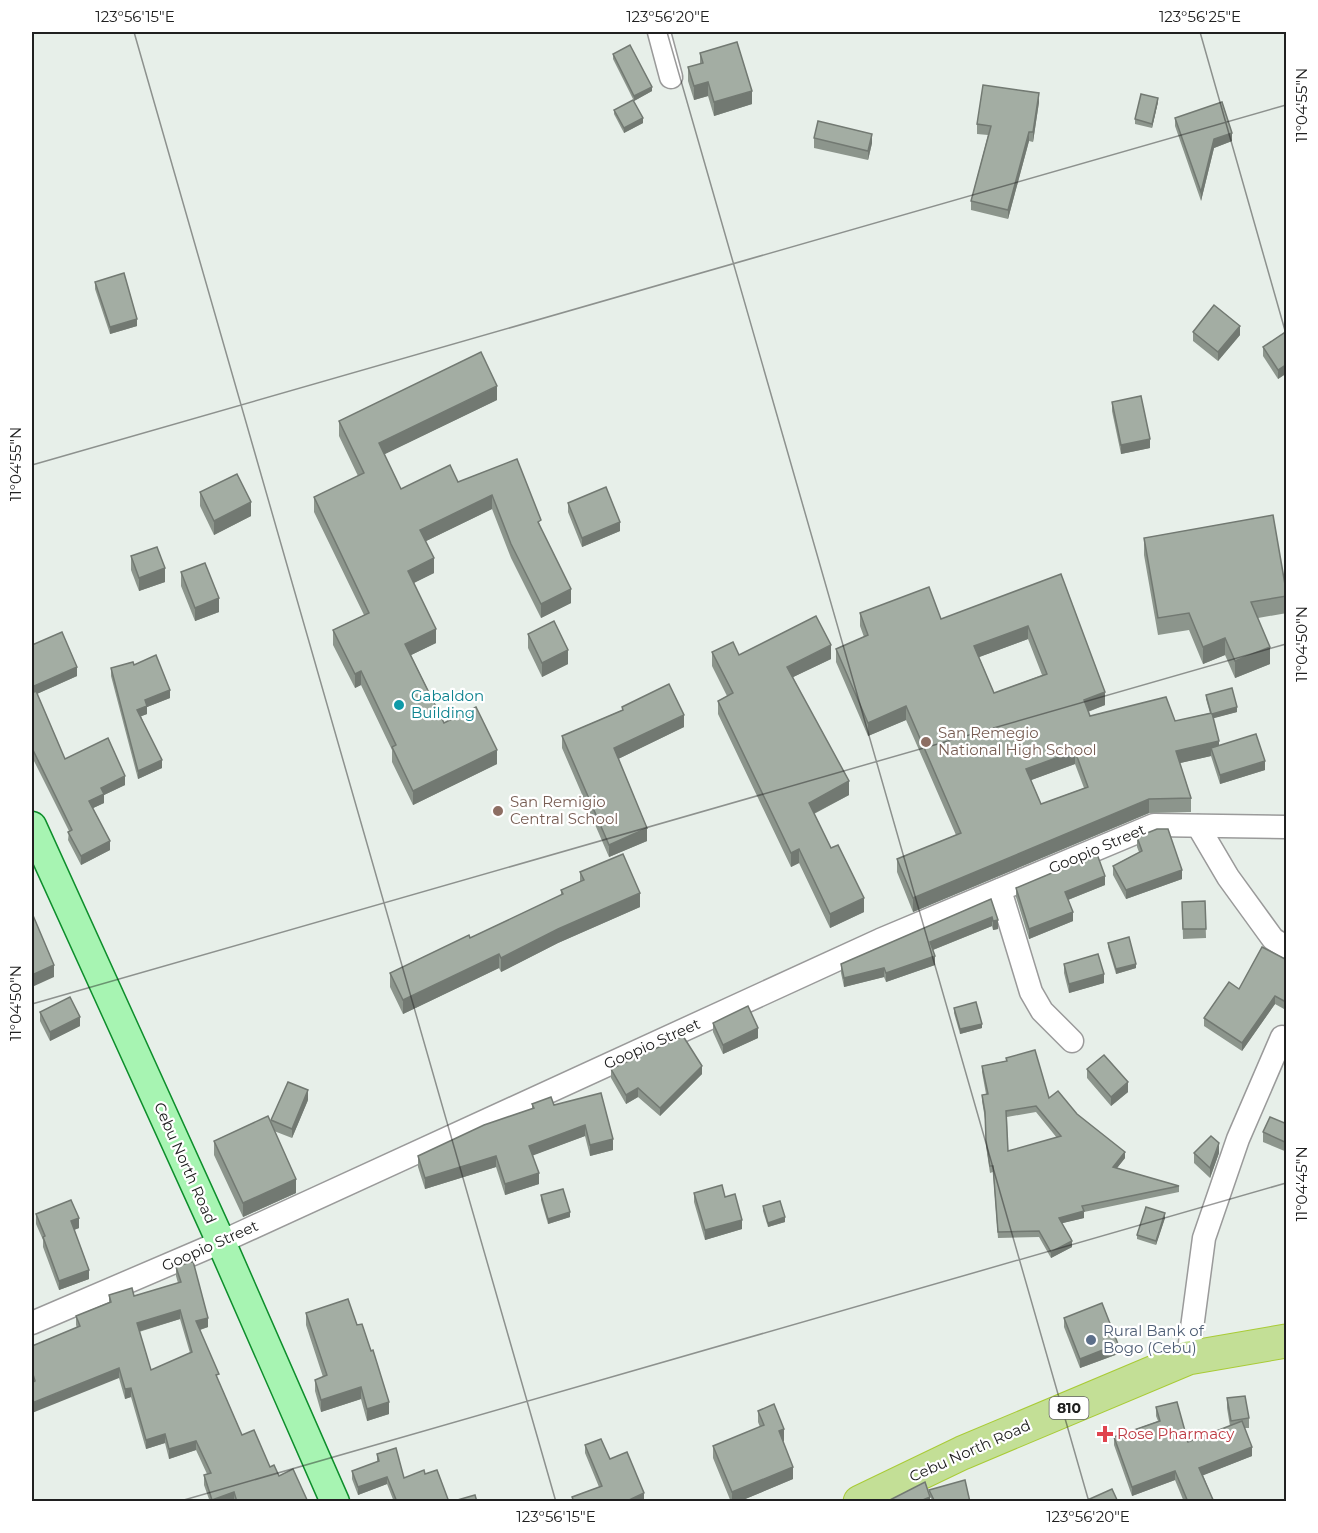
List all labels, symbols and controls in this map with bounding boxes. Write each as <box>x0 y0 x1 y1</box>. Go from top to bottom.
text: 123°56'15"E <box>95 7 175 26</box>
text: 123°56'20"E <box>626 7 710 26</box>
text: 123°56'25"E <box>1159 7 1241 26</box>
text: 11°04'55"N <box>1292 68 1311 142</box>
text: 11°04'55"N <box>6 427 25 501</box>
text: 11°04'50"N <box>1292 606 1311 682</box>
place label: Gabaldon Building <box>411 686 484 722</box>
marker: Gabaldon Building <box>392 698 406 712</box>
place label: San Remegio National High School <box>938 723 1097 759</box>
marker: San Remegio National High School <box>919 735 933 749</box>
place label: San Remigio Central School <box>510 792 618 828</box>
marker: San Remigio Central School <box>491 804 505 818</box>
street label: Goopio Street <box>1046 820 1148 877</box>
text: 11°04'50"N <box>6 965 25 1041</box>
street label: Goopio Street <box>601 1014 703 1073</box>
street label: Cebu North Road <box>150 1099 221 1226</box>
text: 11°04'45"N <box>1292 1146 1311 1222</box>
street label: Goopio Street <box>159 1216 261 1275</box>
place label: Rural Bank of Bogo (Cebu) <box>1103 1321 1205 1357</box>
marker: Rural Bank of Bogo (Cebu) <box>1084 1333 1098 1347</box>
road number: 810 <box>1050 1397 1088 1419</box>
street label: Cebu North Road <box>906 1415 1033 1486</box>
place label: Rose Pharmacy <box>1117 1424 1235 1443</box>
marker: Rose Pharmacy <box>1098 1427 1112 1441</box>
text: 123°56'15"E <box>516 1507 596 1526</box>
text: 123°56'20"E <box>1046 1507 1130 1526</box>

